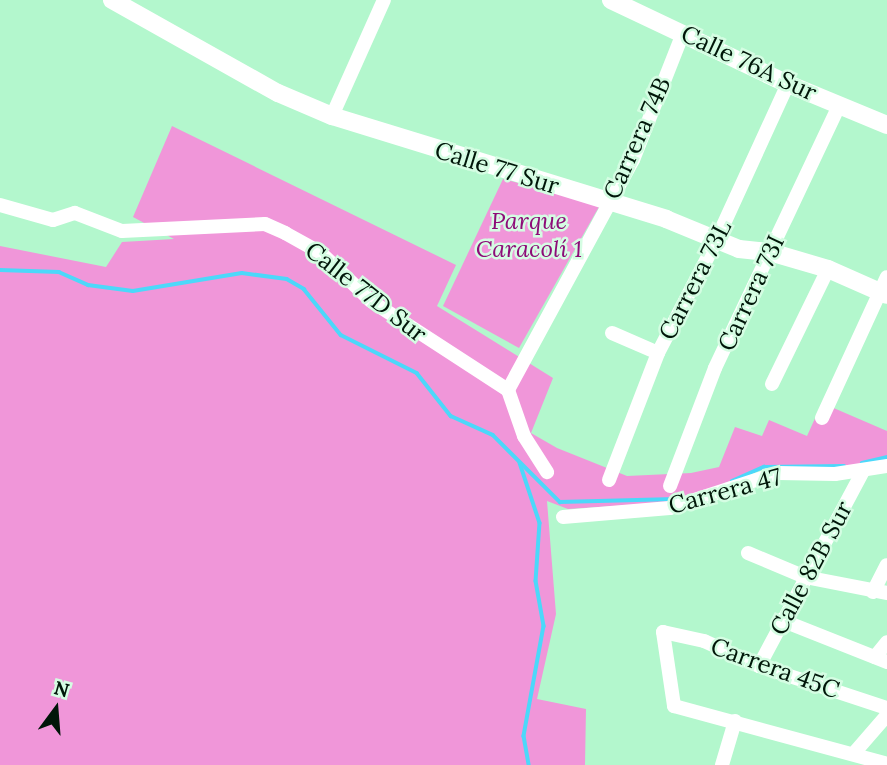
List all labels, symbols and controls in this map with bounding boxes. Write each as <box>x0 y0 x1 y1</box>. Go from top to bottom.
street label: Calle 76A Sur <box>677 19 821 107</box>
street label: Carrera 74B <box>597 73 677 203</box>
street label: Calle 77 Sur <box>432 135 562 201</box>
park label: Parque Caracolí 1 <box>476 207 582 263</box>
street label: Carrera 73L <box>653 216 737 344</box>
street label: Carrera 73I <box>712 231 790 355</box>
street label: Calle 77D Sur <box>300 236 432 348</box>
street label: Carrera 47 <box>665 462 785 520</box>
street label: Calle 82B Sur <box>764 496 858 640</box>
street label: Carrera 45C <box>707 631 843 705</box>
north arrow <box>21 674 91 744</box>
text: N <box>51 675 72 702</box>

